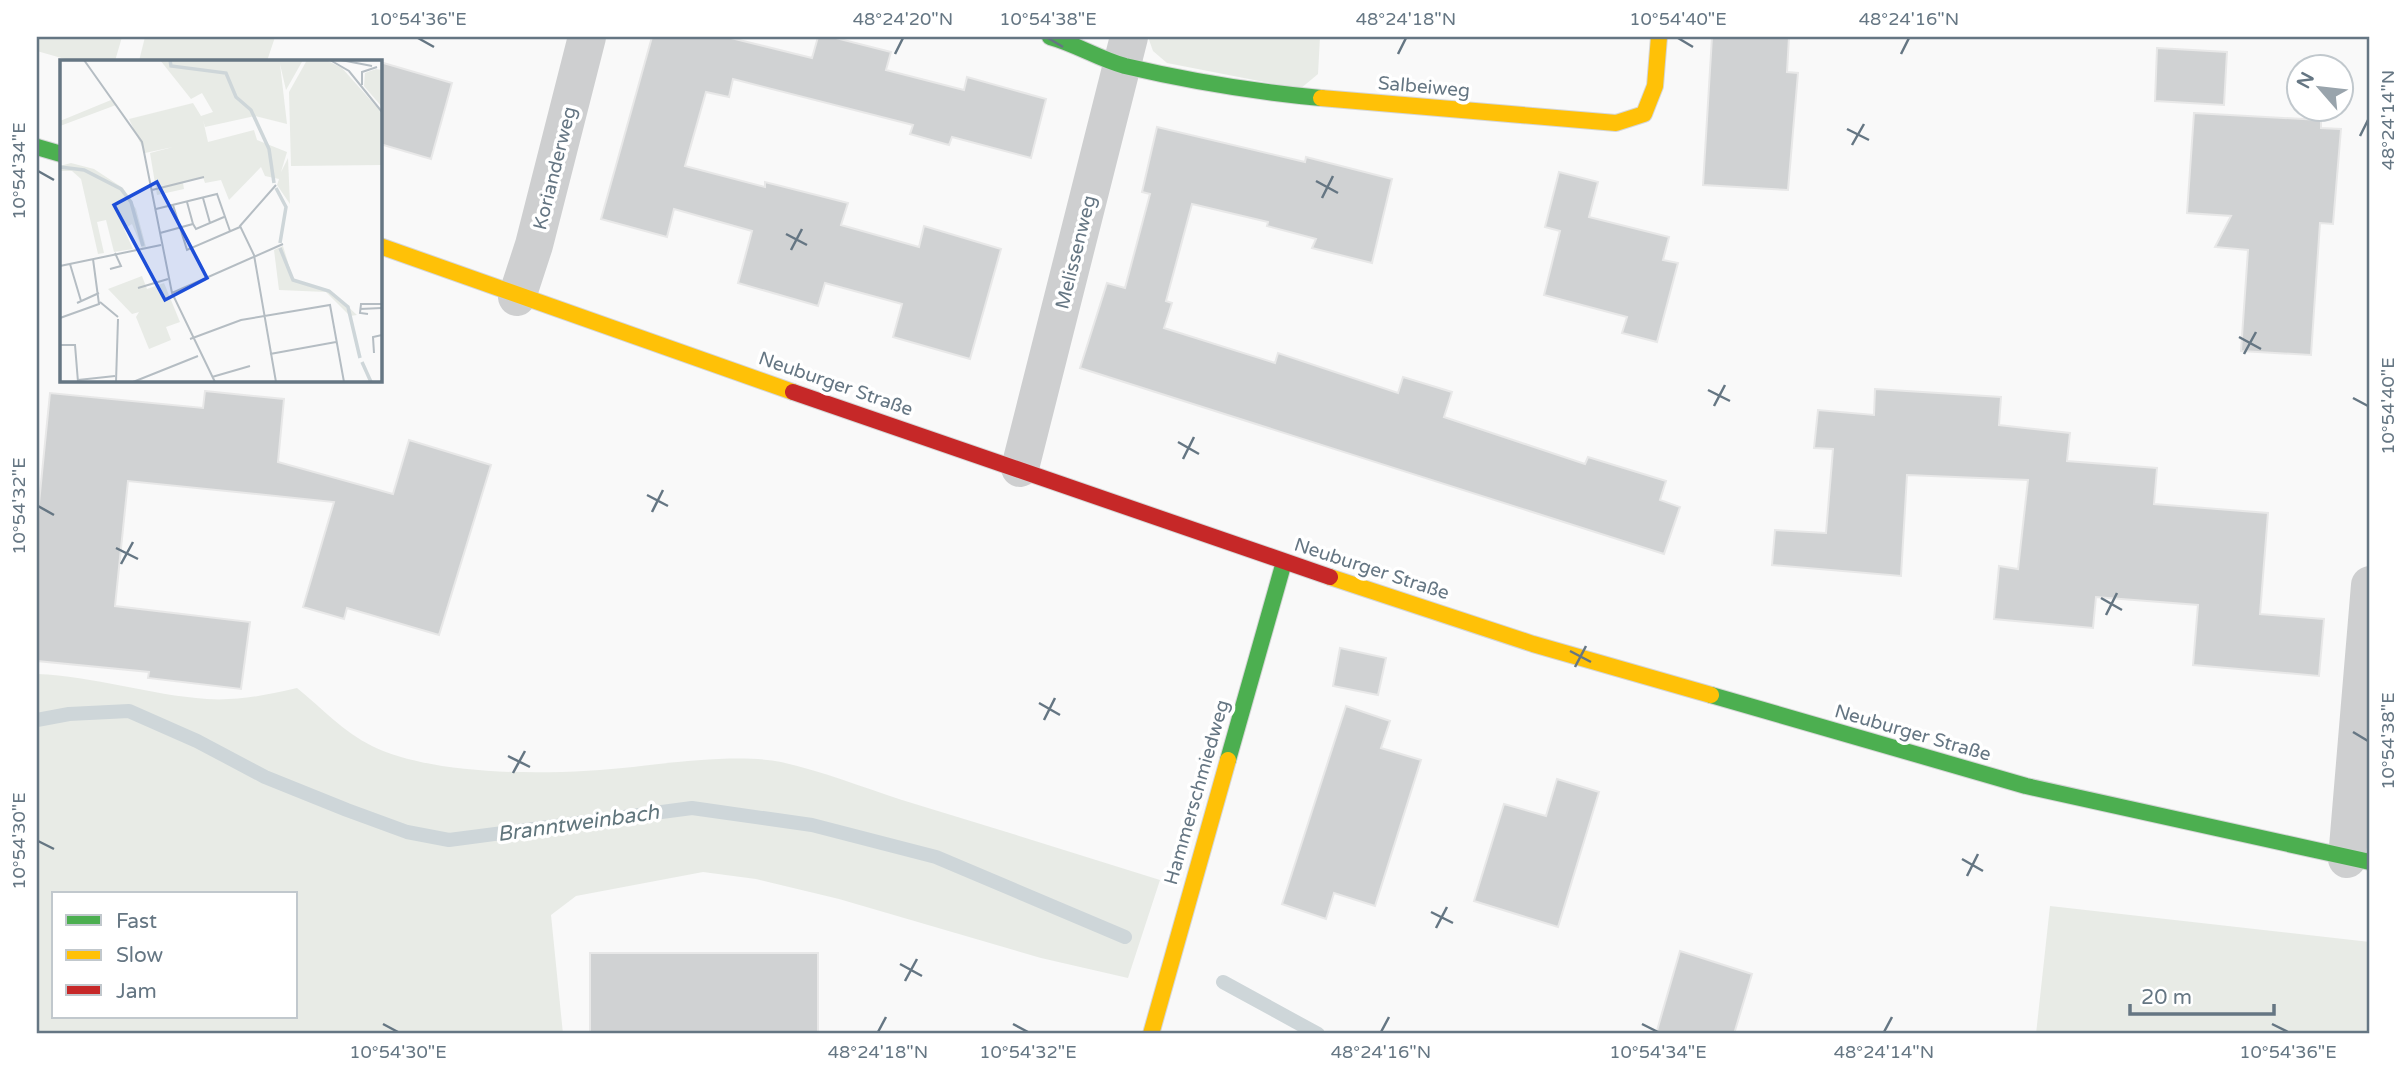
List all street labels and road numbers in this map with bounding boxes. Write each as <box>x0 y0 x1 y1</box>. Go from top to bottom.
street label: Salbeiweg <box>1377 72 1471 102</box>
street label: Korianderweg <box>529 104 581 232</box>
street label: Melissenweg <box>1051 193 1101 311</box>
street label: Neuburger Straße <box>756 347 916 421</box>
street label: Neuburger Straße <box>1291 534 1452 604</box>
street label: Hammerschmiedweg <box>1160 697 1234 887</box>
street label: Neuburger Straße <box>1832 700 1993 766</box>

